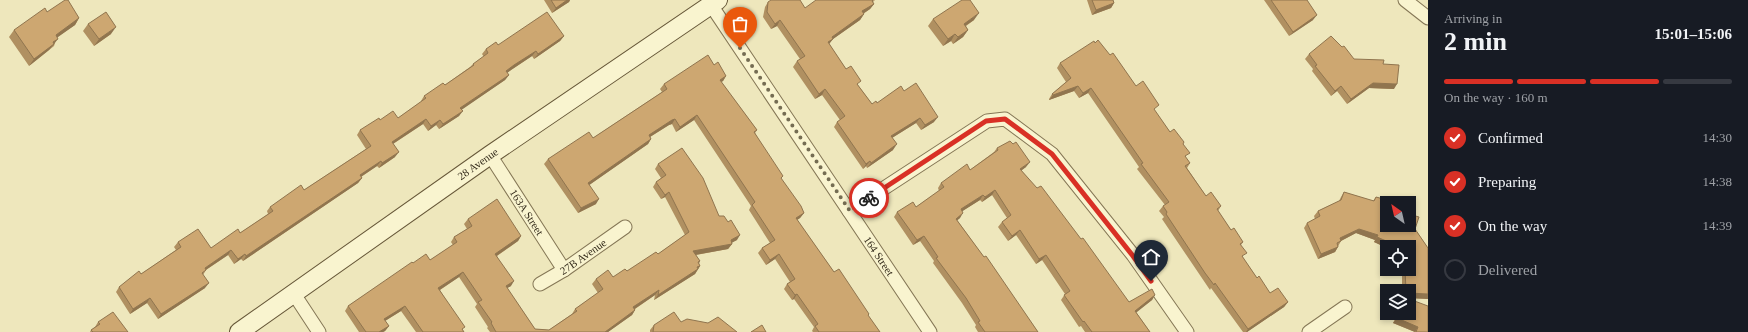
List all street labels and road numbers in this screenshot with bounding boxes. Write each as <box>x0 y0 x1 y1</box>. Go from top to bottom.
street label: 28 Avenue <box>455 145 500 182</box>
street label: 163A Street <box>508 187 546 237</box>
street label: 164 Street <box>862 234 897 278</box>
street label: 27B Avenue <box>558 236 609 277</box>

